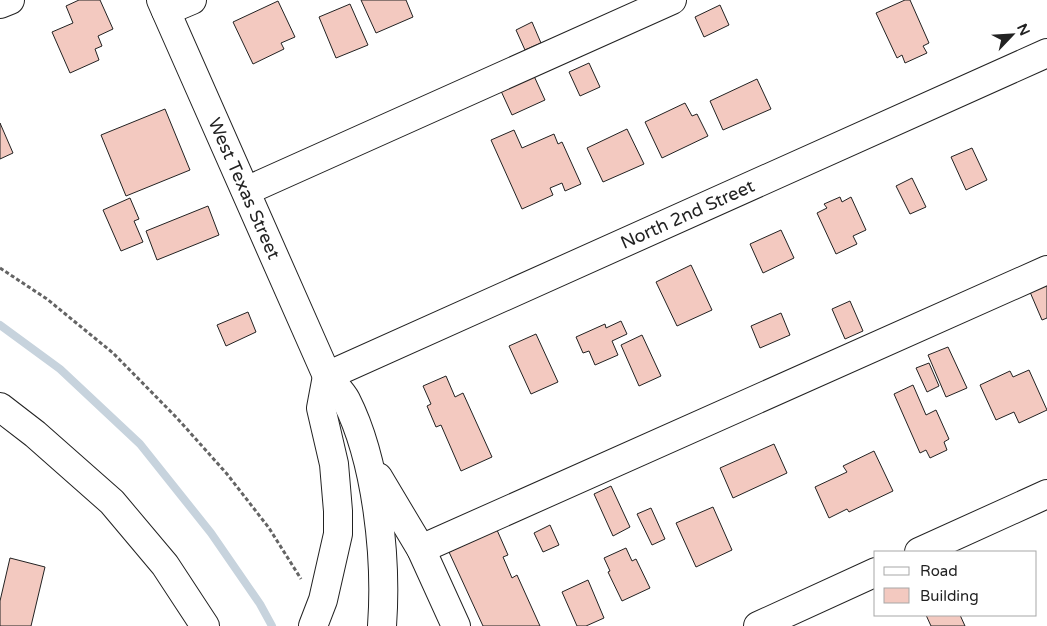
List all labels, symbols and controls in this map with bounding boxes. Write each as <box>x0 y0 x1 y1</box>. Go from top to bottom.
north arrow <box>987 10 1037 60</box>
text: N <box>1013 21 1033 38</box>
street label: West Texas Street <box>203 114 285 263</box>
street label: North 2nd Street <box>617 175 758 254</box>
legend <box>874 551 1037 616</box>
text: Road <box>920 562 958 580</box>
text: Building <box>920 587 979 605</box>

